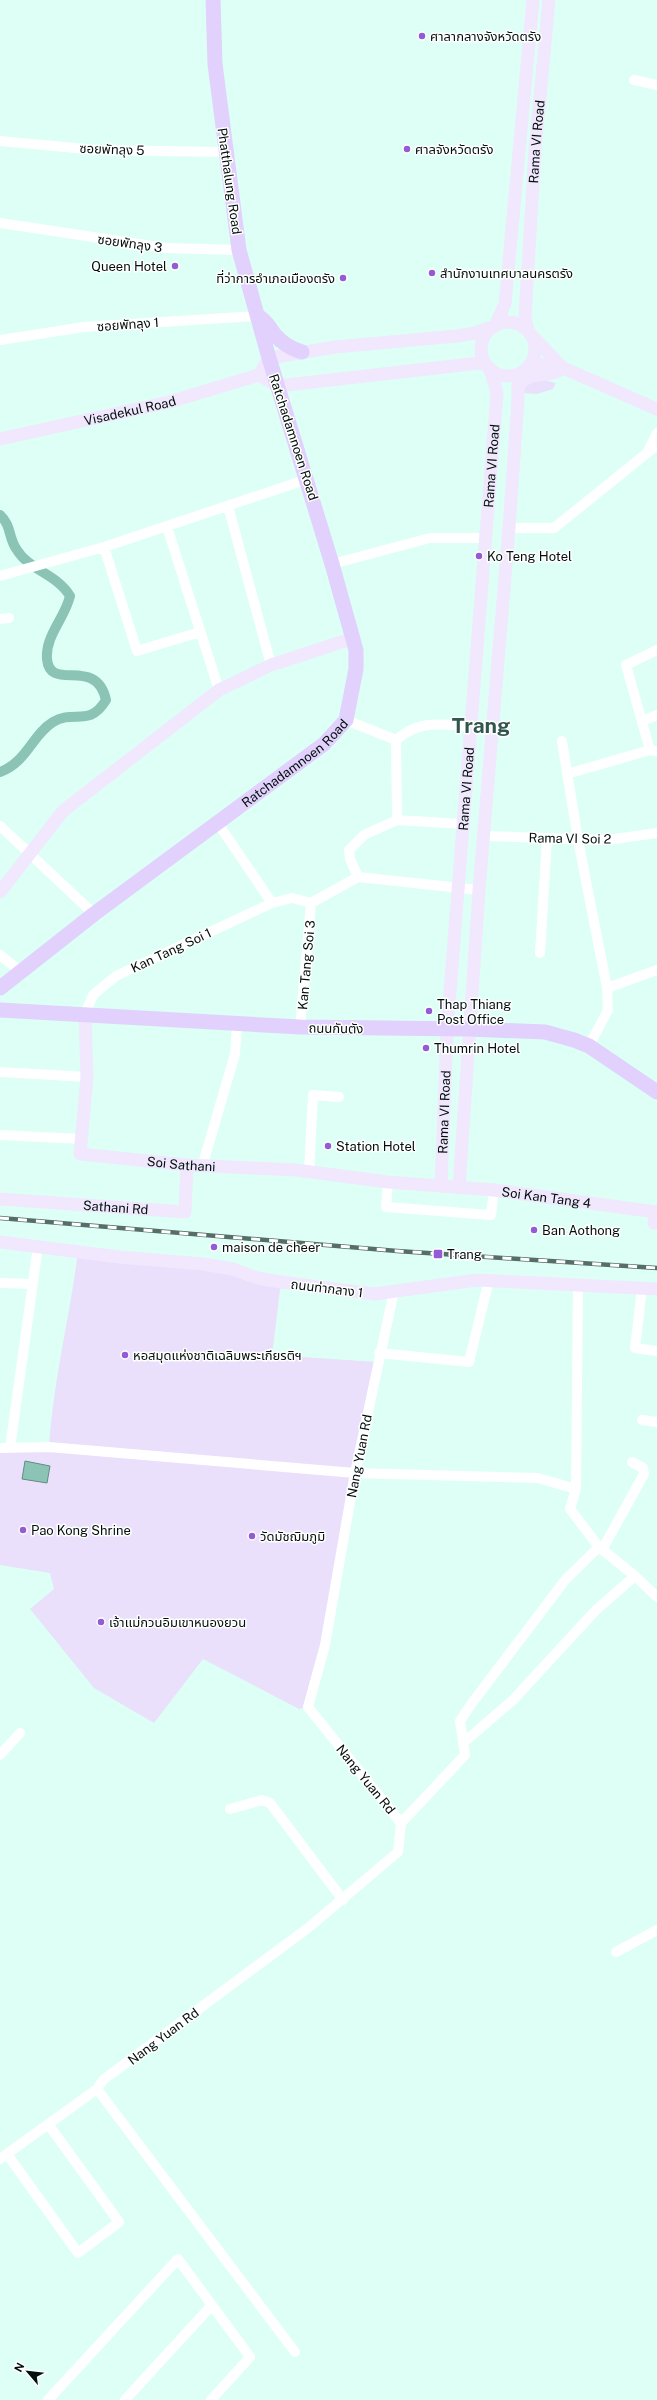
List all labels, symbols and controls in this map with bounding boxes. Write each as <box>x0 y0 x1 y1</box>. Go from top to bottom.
place label: ศาลากลางจังหวัดตรัง <box>430 29 541 44</box>
marker: ศาลากลางจังหวัดตรัง <box>417 31 427 41</box>
street label: Rama VI Road <box>526 99 548 184</box>
street label: Phatthalung Road <box>215 127 244 235</box>
street label: ซอยพัทลุง 5 <box>79 141 145 158</box>
place label: ศาลจังหวัดตรัง <box>415 142 493 157</box>
marker: ศาลจังหวัดตรัง <box>402 144 412 154</box>
street label: ซอยพัทลุง 3 <box>97 232 163 255</box>
place label: Queen Hotel <box>91 259 167 274</box>
marker: Queen Hotel <box>170 261 180 271</box>
place label: สำนักงานเทศบาลนครตรัง <box>440 266 573 281</box>
marker: สำนักงานเทศบาลนครตรัง <box>427 268 437 278</box>
place label: ที่ว่าการอำเภอเมืองตรัง <box>216 269 335 286</box>
marker: ที่ว่าการอำเภอเมืองตรัง <box>338 273 348 283</box>
street label: ซอยพัทลุง 1 <box>96 315 160 334</box>
street label: Ratchadamnoen Road <box>266 372 321 502</box>
street label: Visadekul Road <box>83 393 178 428</box>
street label: Rama VI Road <box>481 424 503 508</box>
place label: Ko Teng Hotel <box>487 549 572 564</box>
marker: Ko Teng Hotel <box>474 551 484 561</box>
district label: Trang <box>452 713 510 738</box>
street label: Ratchadamnoen Road <box>239 716 351 810</box>
street label: Rama VI Road <box>456 747 477 831</box>
street label: Rama VI Soi 2 <box>528 830 612 847</box>
street label: Kan Tang Soi 3 <box>295 919 318 1011</box>
street label: Kan Tang Soi 1 <box>129 925 214 976</box>
place label: Thap Thiang Post Office <box>437 997 511 1027</box>
marker: Thap Thiang Post Office <box>424 1006 434 1016</box>
street label: ถนนกันตัง <box>308 1021 364 1036</box>
place label: Thumrin Hotel <box>434 1041 520 1056</box>
marker: Thumrin Hotel <box>421 1043 431 1053</box>
street label: Rama VI Road <box>435 1070 453 1154</box>
place label: Station Hotel <box>336 1139 416 1154</box>
marker: Station Hotel <box>323 1141 333 1151</box>
street label: Soi Sathani <box>146 1154 216 1174</box>
street label: Soi Kan Tang 4 <box>501 1184 592 1211</box>
street label: Sathani Rd <box>82 1198 149 1217</box>
place label: Ban Aothong <box>542 1223 620 1238</box>
marker: Ban Aothong <box>529 1225 539 1235</box>
place label: maison de cheer <box>222 1240 320 1255</box>
marker: maison de cheer <box>209 1242 219 1252</box>
place label: Trang <box>447 1247 482 1262</box>
marker: Trang <box>432 1248 444 1260</box>
street label: ถนนท่ากลาง 1 <box>290 1277 364 1300</box>
place label: หอสมุดแห่งชาติเฉลิมพระเกียรติฯ <box>133 1348 302 1363</box>
marker: หอสมุดแห่งชาติเฉลิมพระเกียรติฯ <box>120 1350 130 1360</box>
street label: Nang Yuan Rd <box>344 1413 375 1499</box>
place label: Pao Kong Shrine <box>31 1523 131 1538</box>
marker: Pao Kong Shrine <box>18 1525 28 1535</box>
place label: วัดมัชฌิมภูมิ <box>260 1529 325 1544</box>
marker: วัดมัชฌิมภูมิ <box>247 1531 257 1541</box>
place label: เจ้าเเม่กวนอิมเขาหนองยวน <box>109 1615 246 1630</box>
marker: เจ้าเเม่กวนอิมเขาหนองยวน <box>96 1617 106 1627</box>
street label: Nang Yuan Rd <box>333 1742 398 1817</box>
street label: Nang Yuan Rd <box>125 2005 202 2068</box>
north arrow <box>8 2352 48 2392</box>
text: N <box>12 2361 26 2374</box>

